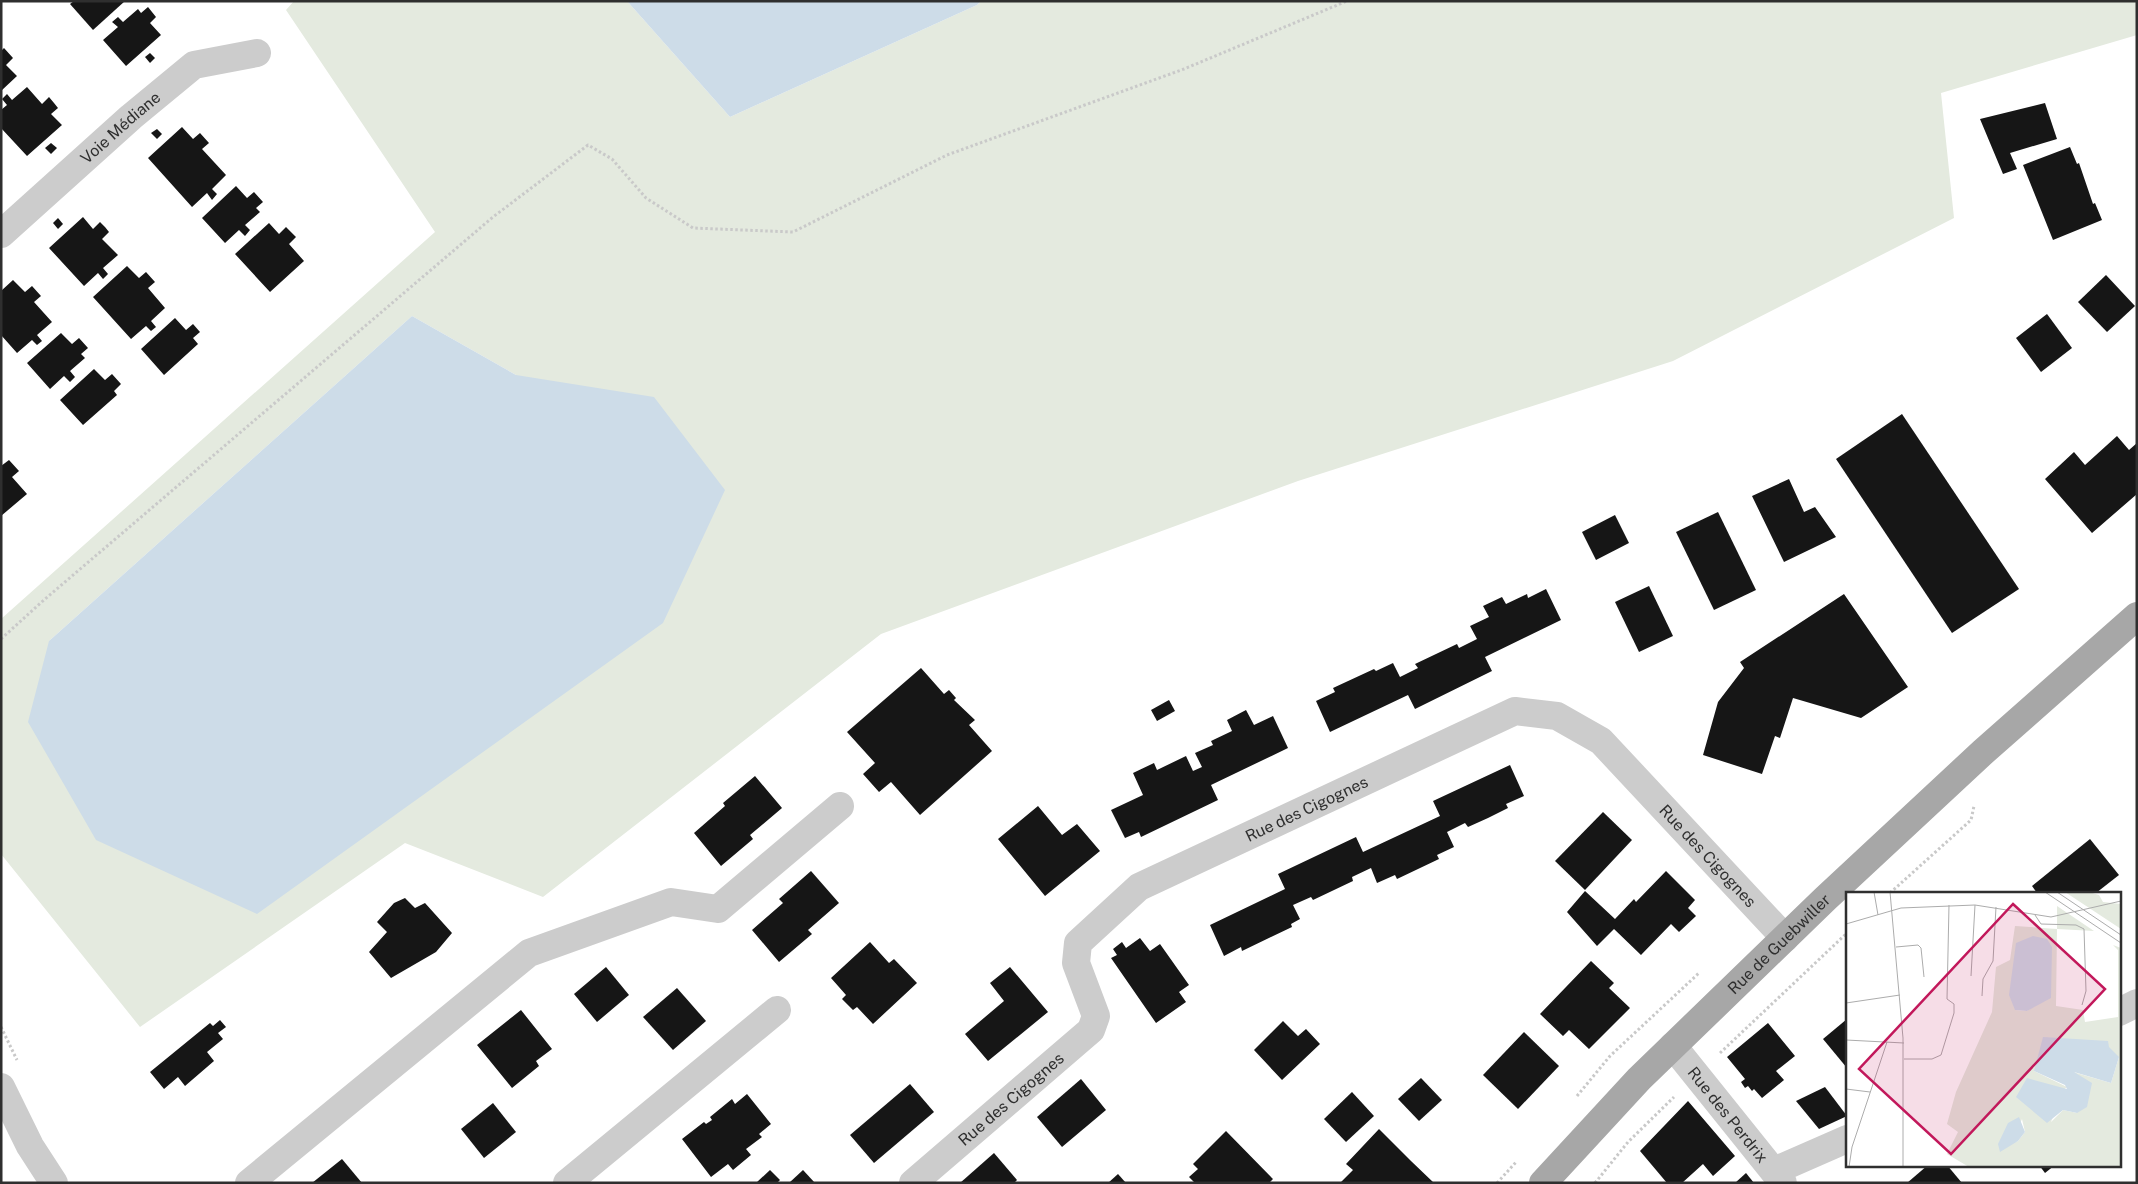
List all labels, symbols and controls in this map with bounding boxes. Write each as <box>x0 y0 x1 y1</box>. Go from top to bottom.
street label: Voie Médiane <box>77 88 164 168</box>
street label: Rue des Cigognes <box>1242 772 1371 846</box>
street label: Rue des Cigognes <box>1655 801 1760 911</box>
street label: Rue de Guebwiller <box>1724 890 1834 998</box>
inset map <box>1846 892 2120 1166</box>
street label: Rue des Cigognes <box>954 1049 1068 1150</box>
street label: Rue des Perdrix <box>1684 1063 1772 1167</box>

